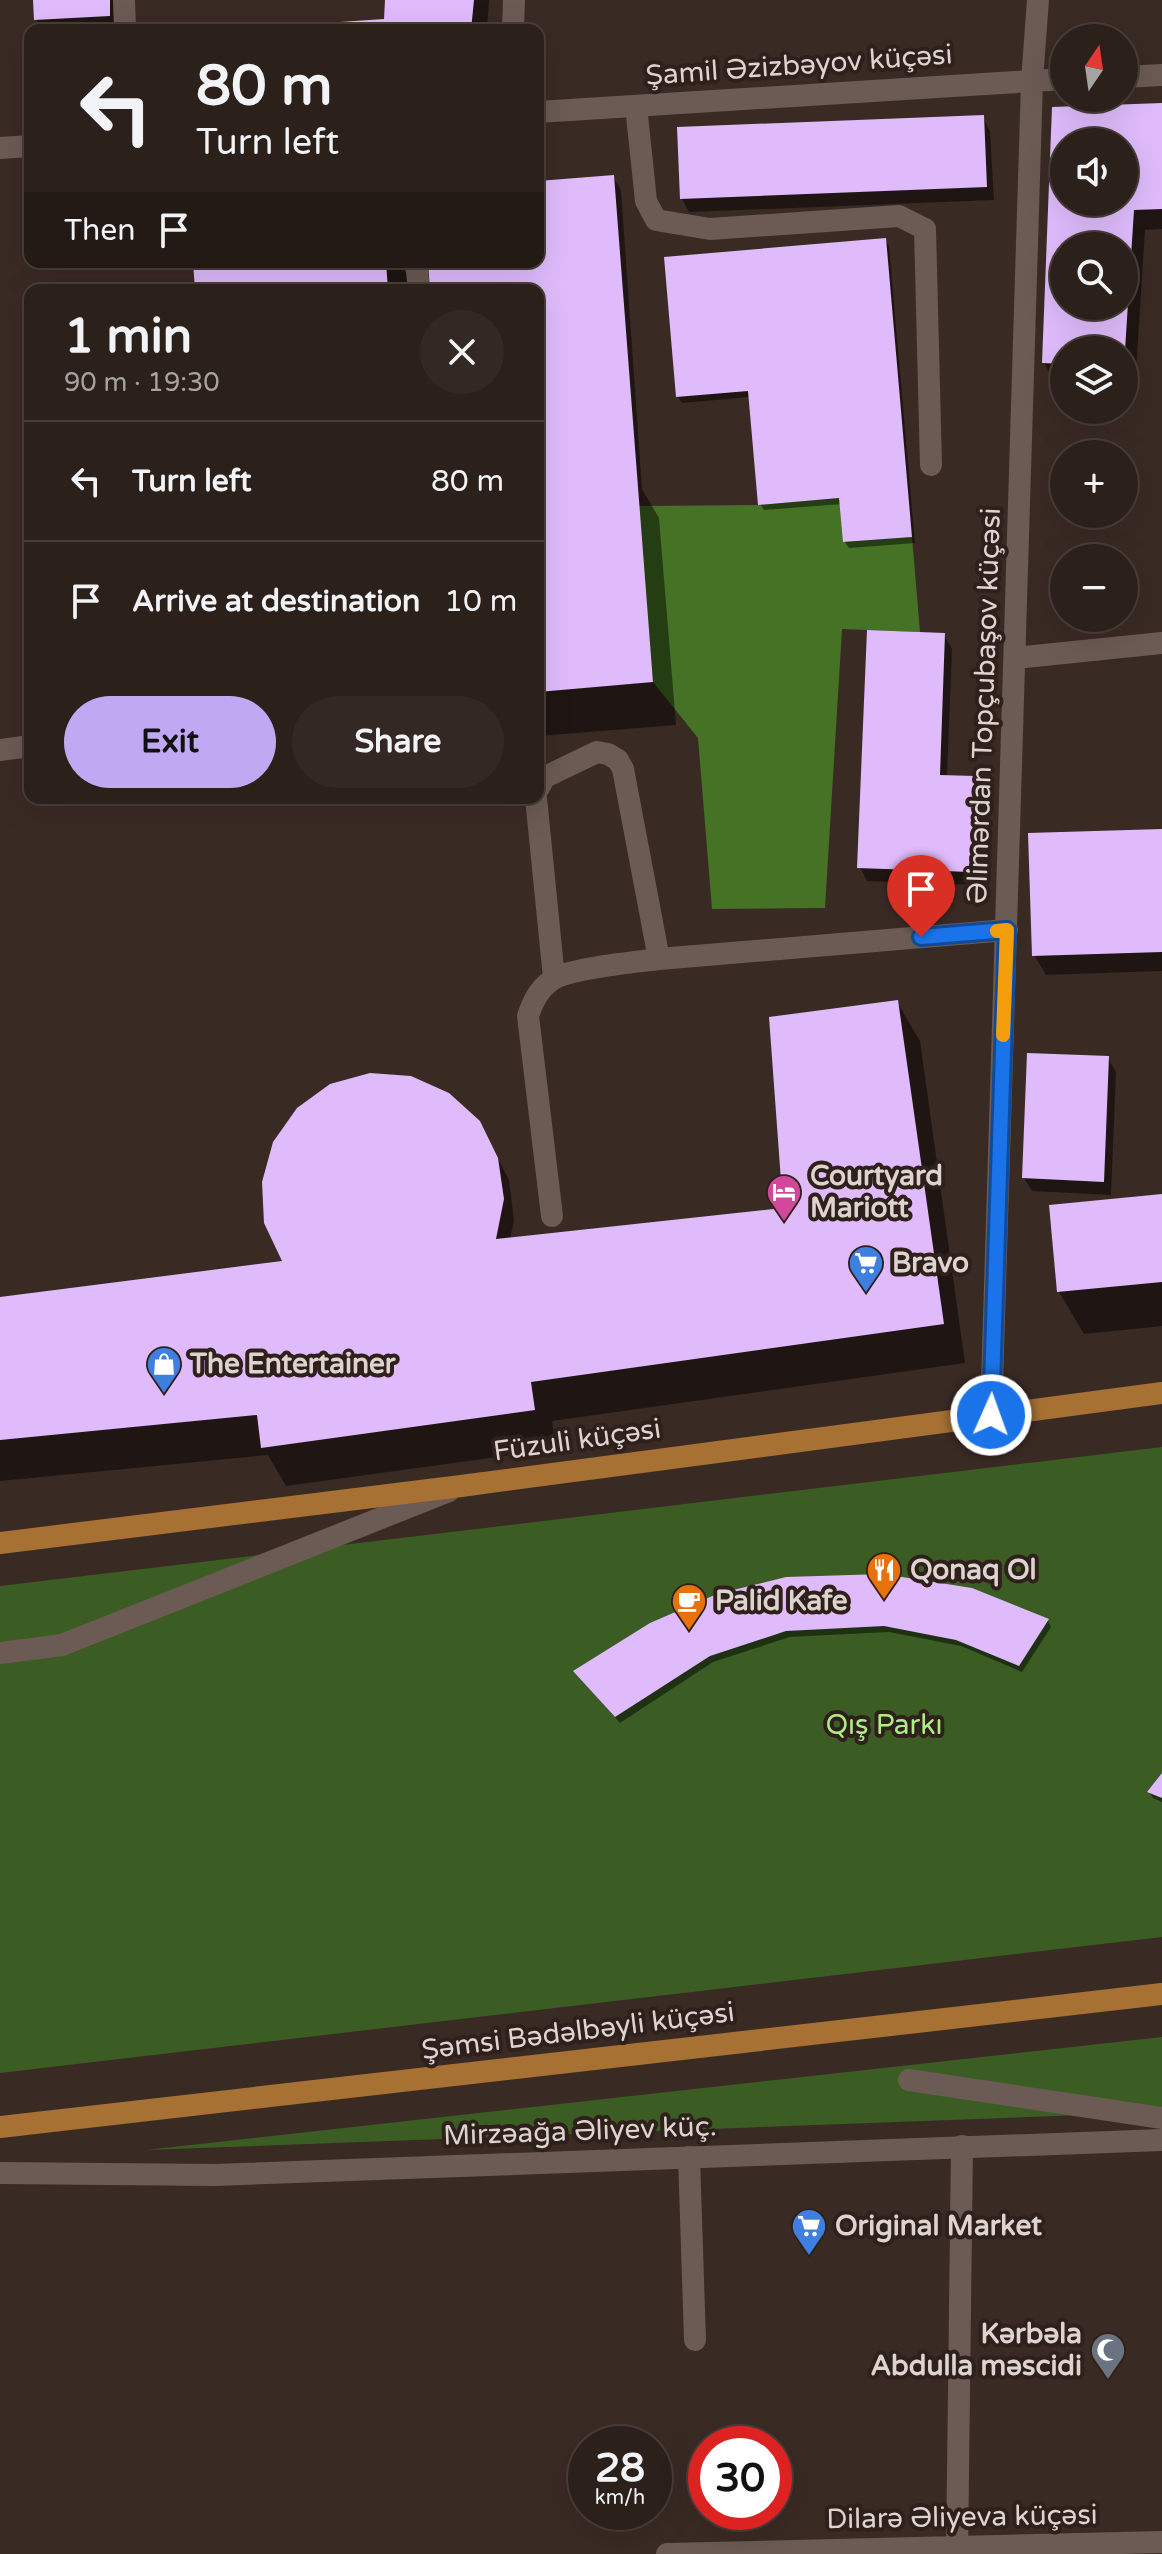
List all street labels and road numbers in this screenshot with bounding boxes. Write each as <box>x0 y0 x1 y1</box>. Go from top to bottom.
street label: Şamil Əzizbəyov küçəsi <box>644 37 954 93</box>
street label: Əlimərdan Topçubaşov küçəsi <box>960 507 1008 905</box>
street label: Füzuli küçəsi <box>491 1411 663 1469</box>
street label: Şəmsi Bədəlbəyli küçəsi <box>420 1995 736 2067</box>
street label: Mirzəağa Əliyev küç. <box>443 2109 717 2153</box>
street label: Dilarə Əliyeva küçəsi <box>826 2498 1098 2536</box>

